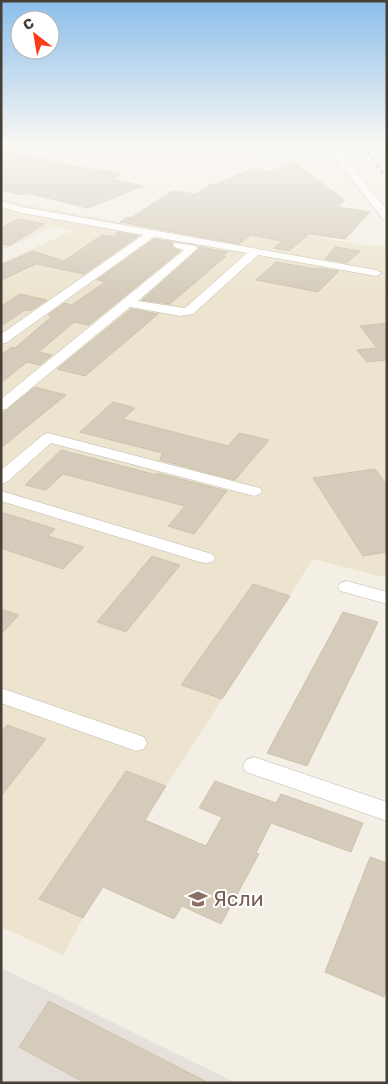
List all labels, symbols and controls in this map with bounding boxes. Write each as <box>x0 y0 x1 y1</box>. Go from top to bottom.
north arrow <box>10 10 60 60</box>
text: С <box>20 14 37 34</box>
place label: Ясли <box>213 886 263 911</box>
school or university icon: Ясли <box>187 888 209 910</box>

